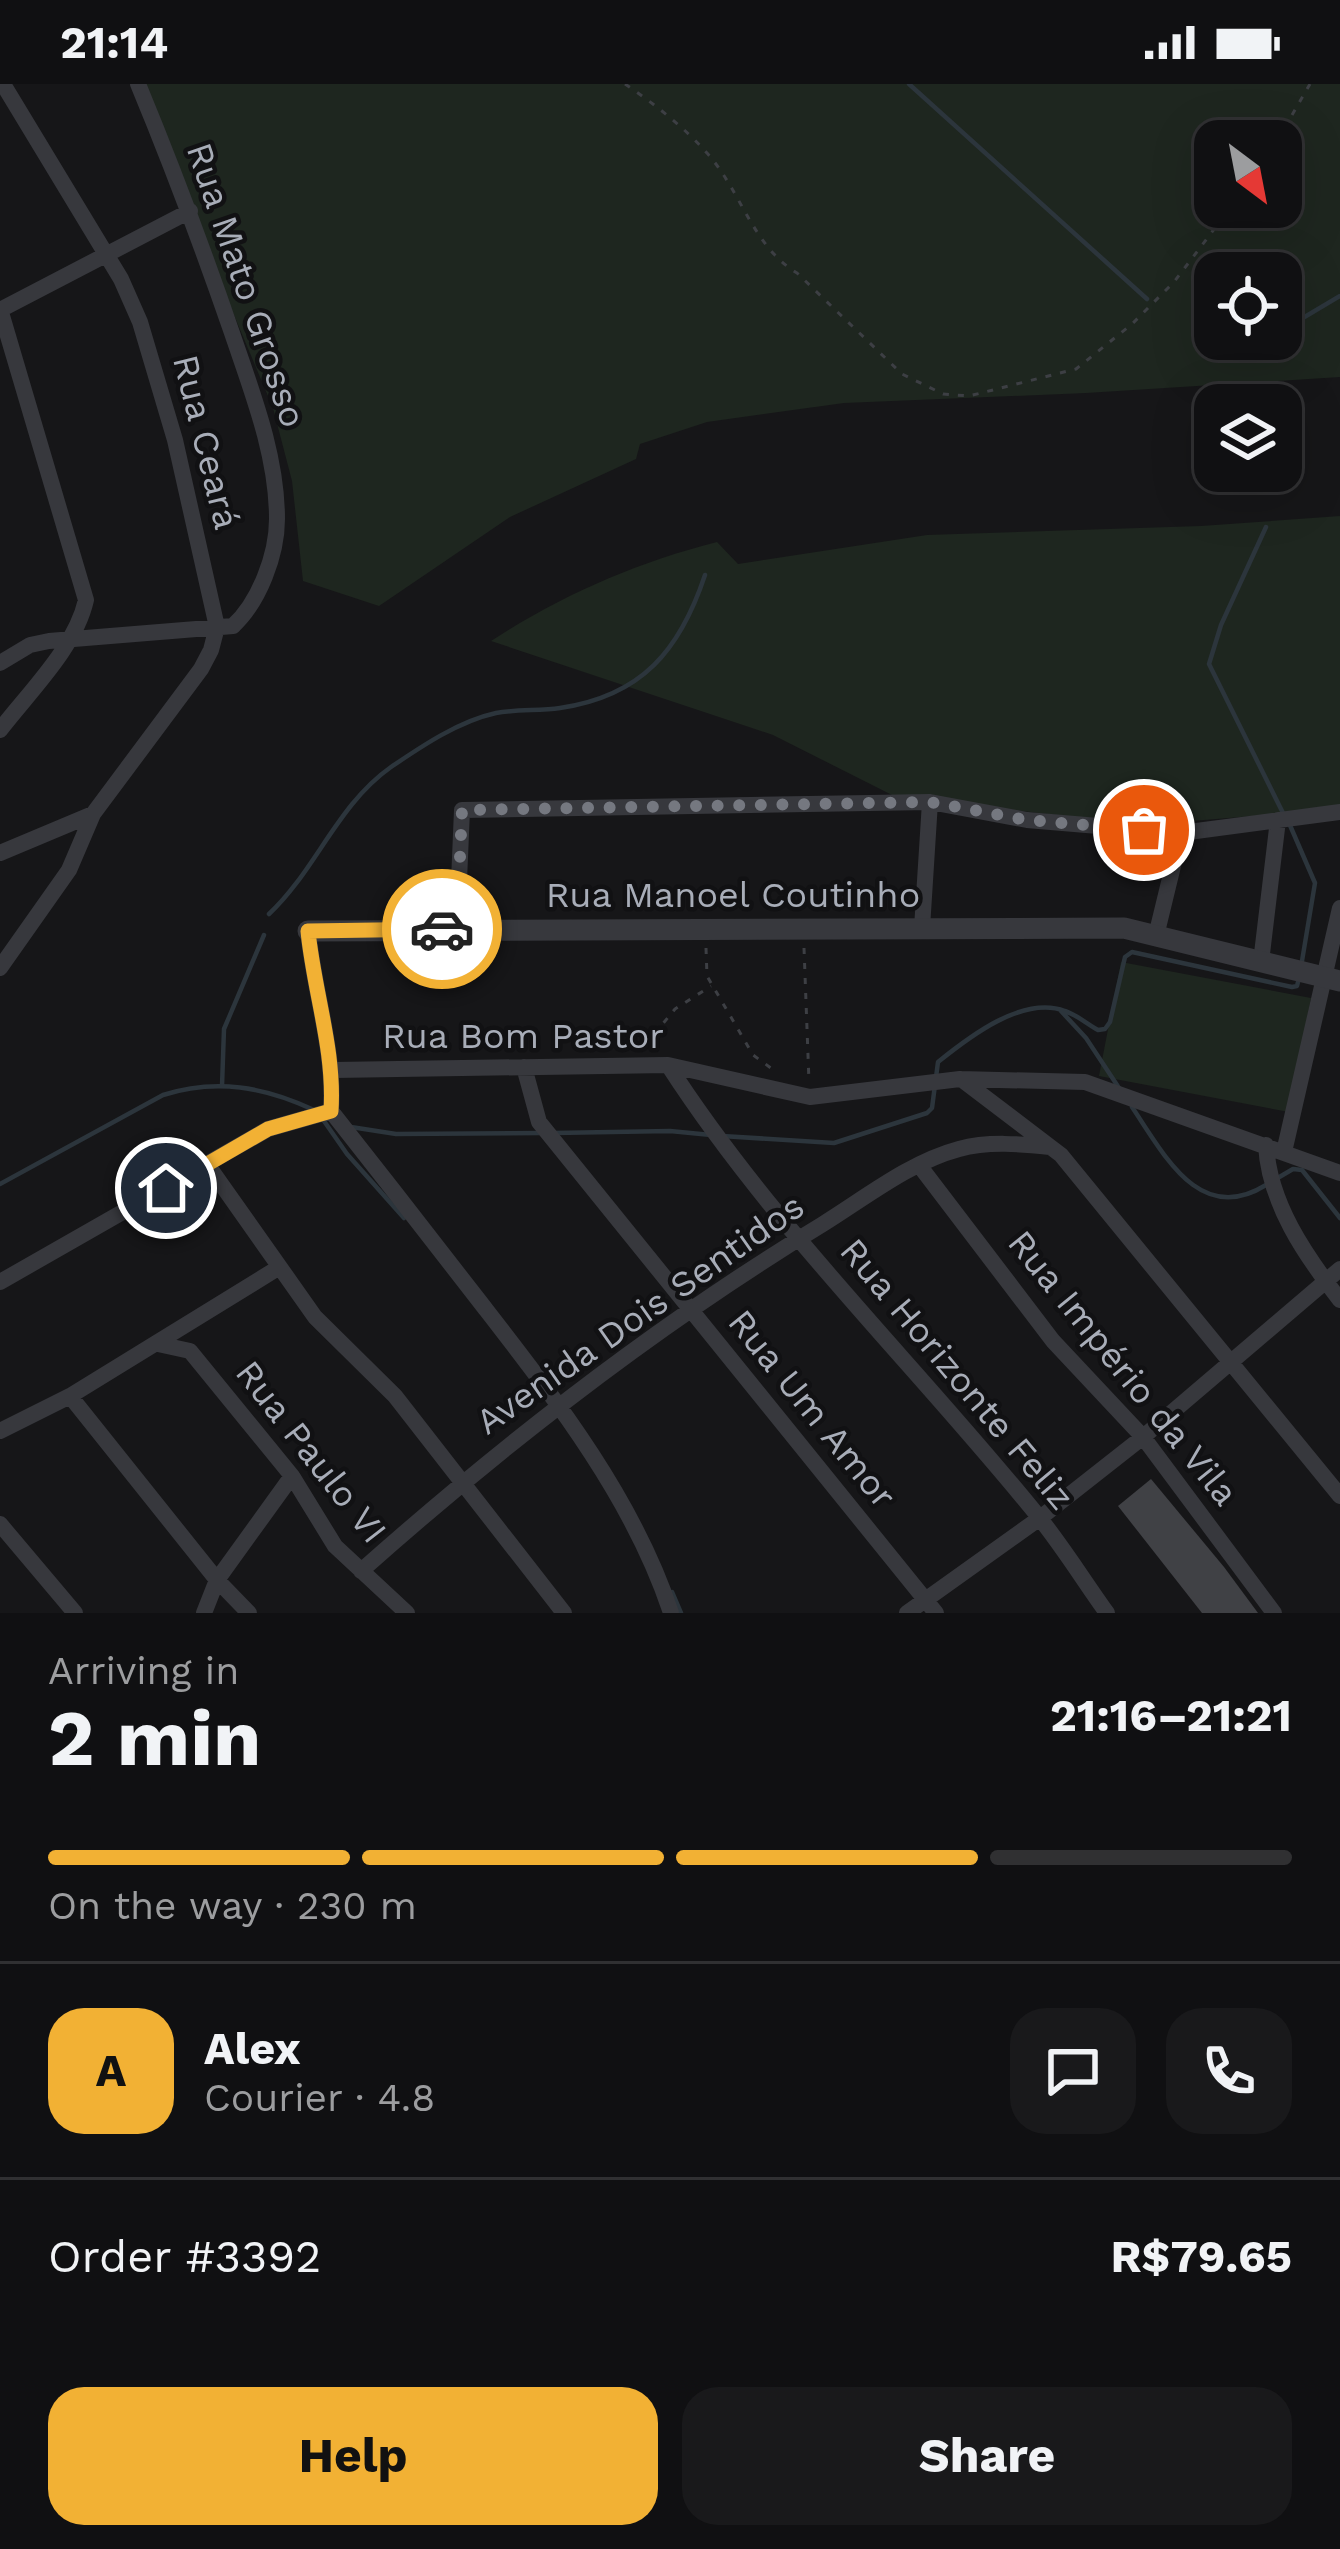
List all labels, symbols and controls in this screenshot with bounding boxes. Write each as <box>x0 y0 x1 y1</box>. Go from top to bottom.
text: 21:14 <box>60 16 168 69</box>
north arrow <box>1194 120 1302 228</box>
map controls <box>1194 120 1302 492</box>
street label: Rua Mato Grosso <box>178 137 314 433</box>
button: locate <box>1194 252 1302 360</box>
street label: Rua Ceará <box>164 351 248 533</box>
button: layers <box>1194 384 1302 492</box>
pin <box>1093 779 1195 881</box>
icon: bag <box>1111 797 1177 863</box>
courier <box>382 869 502 989</box>
street label: Rua Manoel Coutinho <box>546 874 920 916</box>
icon: car <box>409 896 475 962</box>
street label: Rua Bom Pastor <box>382 1015 664 1057</box>
pin <box>115 1137 217 1239</box>
icon: home <box>133 1155 199 1221</box>
street label: Avenida Dois Sentidos <box>468 1185 812 1443</box>
street label: Rua Império da Vila <box>999 1222 1247 1514</box>
street label: Rua Horizonte Feliz <box>831 1230 1083 1518</box>
street label: Rua Um Amor <box>719 1302 905 1516</box>
street label: Rua Paulo VI <box>227 1352 395 1552</box>
text: Arriving in <box>48 1648 239 1693</box>
text: 21:16–21:21 <box>1050 1689 1292 1742</box>
text: 2 min <box>48 1692 261 1784</box>
text: On the way · 230 m <box>48 1883 417 1928</box>
button: chat <box>1010 2008 1136 2134</box>
button: phone <box>1166 2008 1292 2134</box>
text: Alex <box>204 2022 301 2075</box>
text: A <box>96 2044 126 2097</box>
text: Courier · 4.8 <box>204 2075 435 2120</box>
text: Order #3392 <box>48 2230 321 2283</box>
text: R$79.65 <box>1111 2230 1292 2283</box>
button: Help <box>48 2387 658 2525</box>
button: Share <box>682 2387 1292 2525</box>

